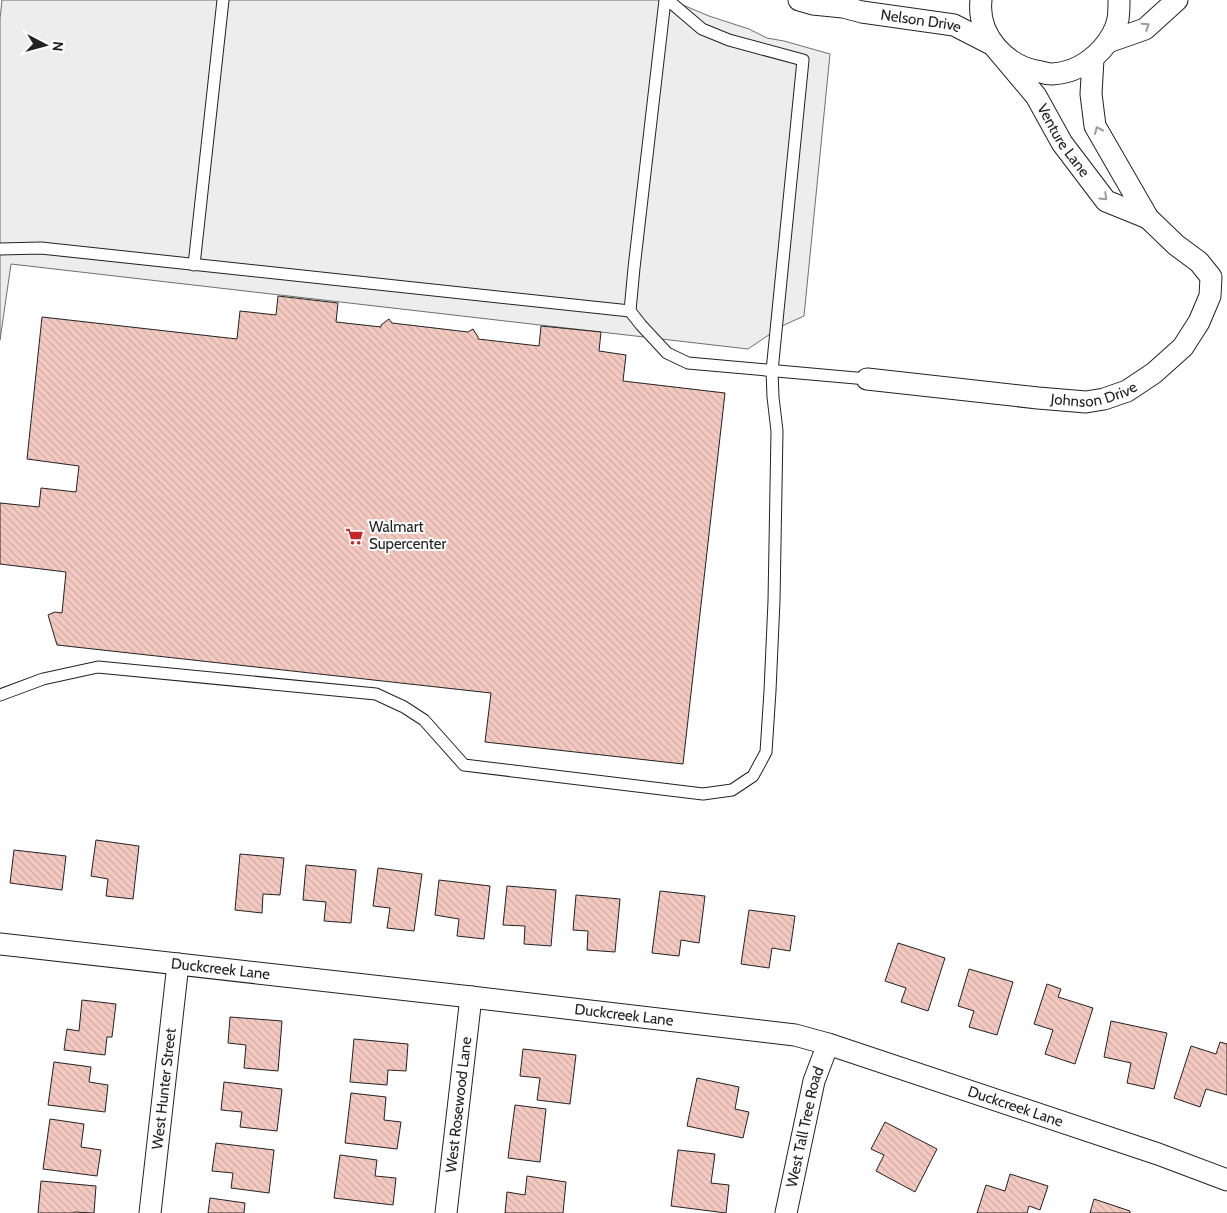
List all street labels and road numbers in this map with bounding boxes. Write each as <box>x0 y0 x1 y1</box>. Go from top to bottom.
street label: Nelson Drive <box>879 6 965 37</box>
street label: Venture Lane <box>1033 101 1094 181</box>
street label: Johnson Drive <box>1049 378 1141 411</box>
street label: Duckcreek Lane <box>170 954 271 983</box>
street label: Duckcreek Lane <box>573 1000 675 1030</box>
street label: West Hunter Street <box>148 1027 180 1150</box>
street label: West Rosewood Lane <box>442 1035 475 1174</box>
street label: West Tall Tree Road <box>783 1064 828 1189</box>
street label: Duckcreek Lane <box>965 1082 1066 1131</box>

